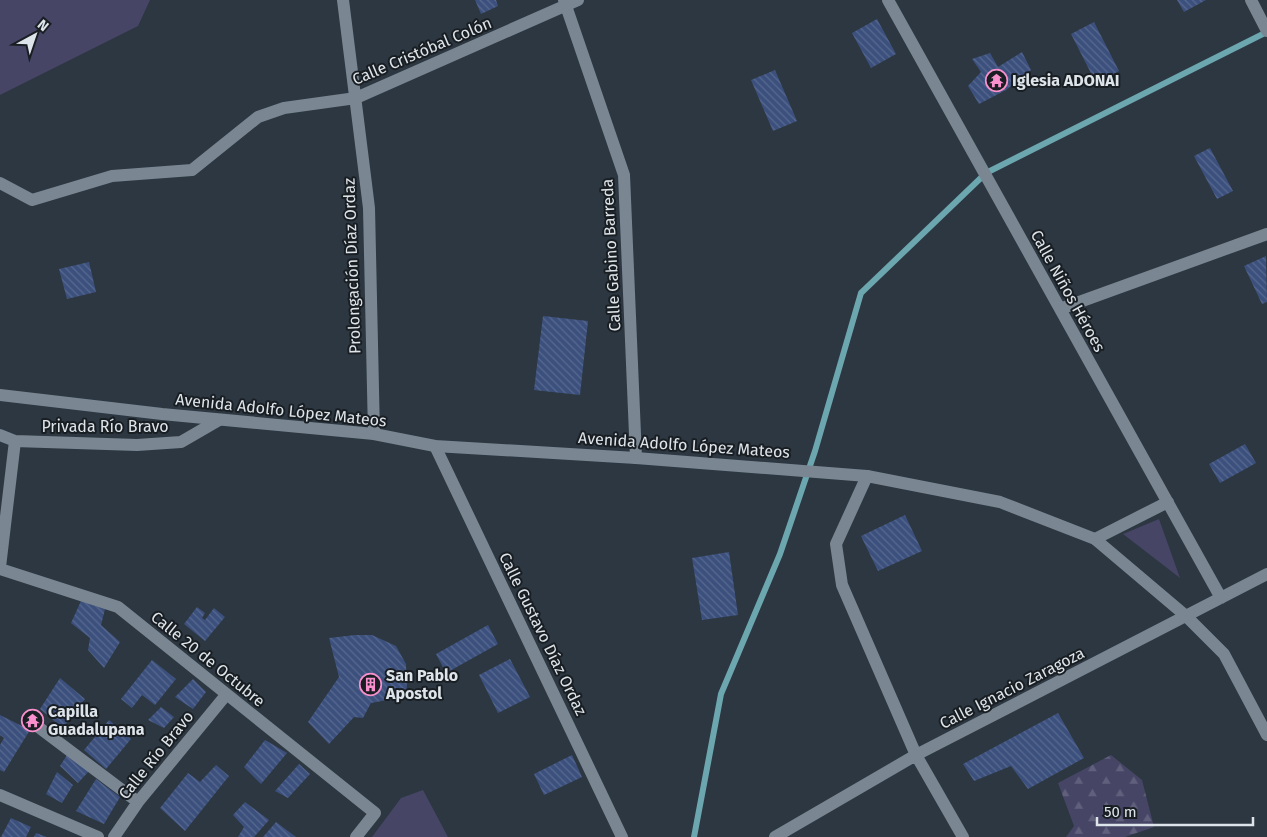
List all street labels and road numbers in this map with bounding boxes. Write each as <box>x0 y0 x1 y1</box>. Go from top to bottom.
street label: Calle Cristóbal Colón <box>349 13 495 89</box>
street label: Prolongación Díaz Ordaz <box>339 178 365 354</box>
street label: Calle Gabino Barreda <box>598 178 624 332</box>
street label: Calle Niños Héroes <box>1027 227 1109 355</box>
street label: Avenida Adolfo López Mateos <box>175 389 387 431</box>
street label: Privada Río Bravo <box>41 417 169 436</box>
street label: Avenida Adolfo López Mateos <box>578 428 790 462</box>
street label: Calle Gustavo Díaz Ordaz <box>495 549 591 719</box>
street label: Calle 20 de Octubre <box>147 607 269 711</box>
street label: Calle Ignacio Zaragoza <box>936 643 1088 733</box>
street label: Calle Río Bravo <box>115 707 197 803</box>

